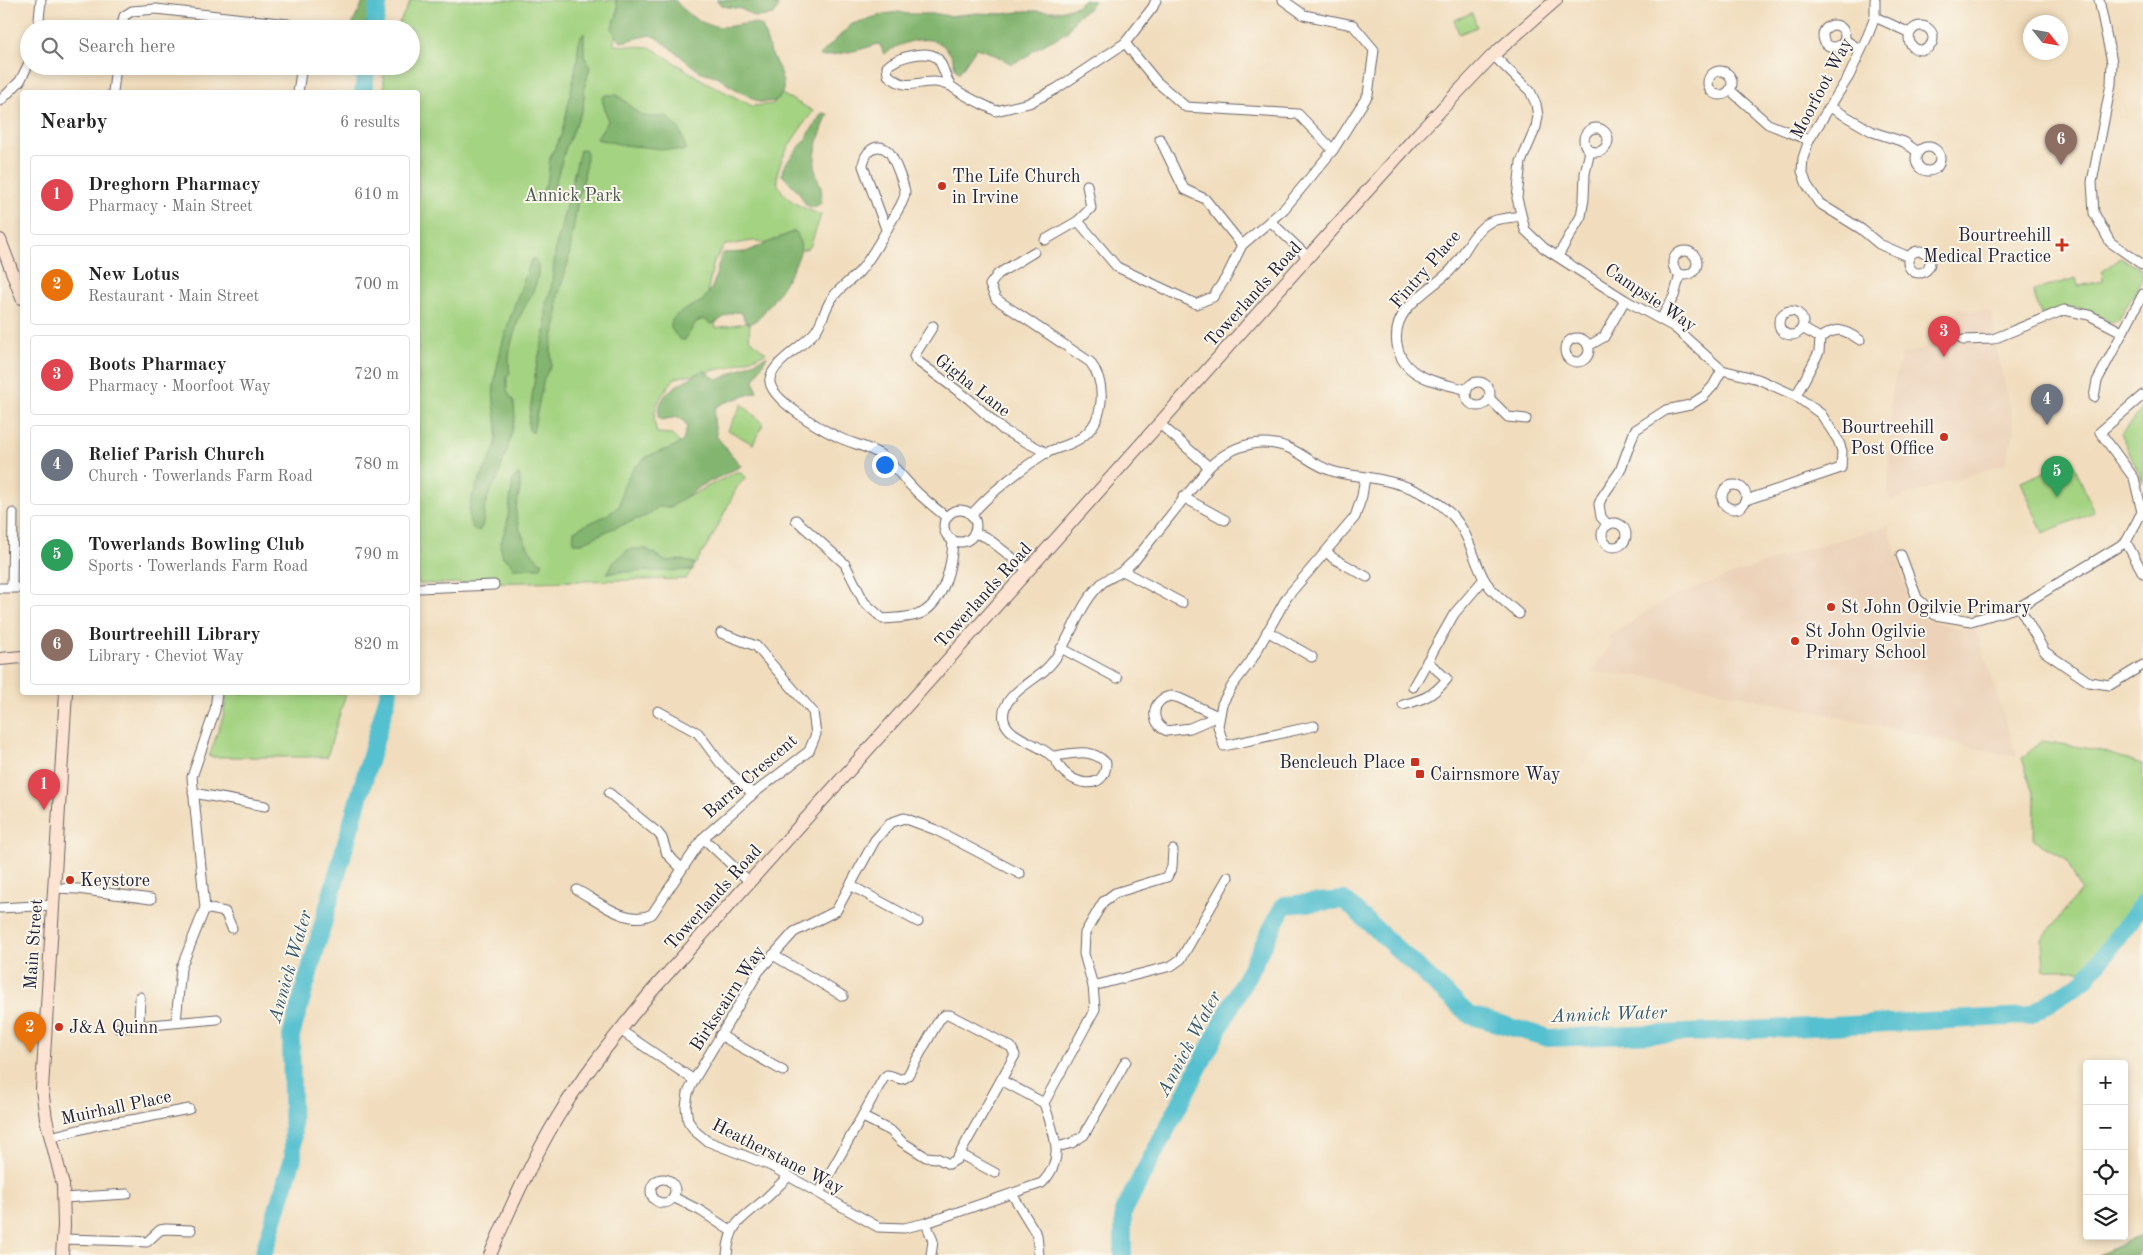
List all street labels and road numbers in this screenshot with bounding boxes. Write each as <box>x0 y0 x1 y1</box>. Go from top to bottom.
street label: Moorfoot Way <box>1788 35 1856 142</box>
street label: Fintry Place <box>1387 227 1464 312</box>
street label: Towerlands Road <box>1202 239 1306 351</box>
street label: Campsie Way <box>1601 261 1700 335</box>
street label: Gigha Lane <box>931 351 1013 421</box>
street label: Towerlands Road <box>932 540 1036 652</box>
street label: Barra Crescent <box>700 731 801 822</box>
street label: Towerlands Road <box>662 842 766 954</box>
street label: Main Street <box>22 898 46 990</box>
street label: Birkscairn Way <box>687 942 769 1054</box>
street label: Muirhall Place <box>59 1087 173 1128</box>
street label: Heatherstane Way <box>709 1116 847 1198</box>

